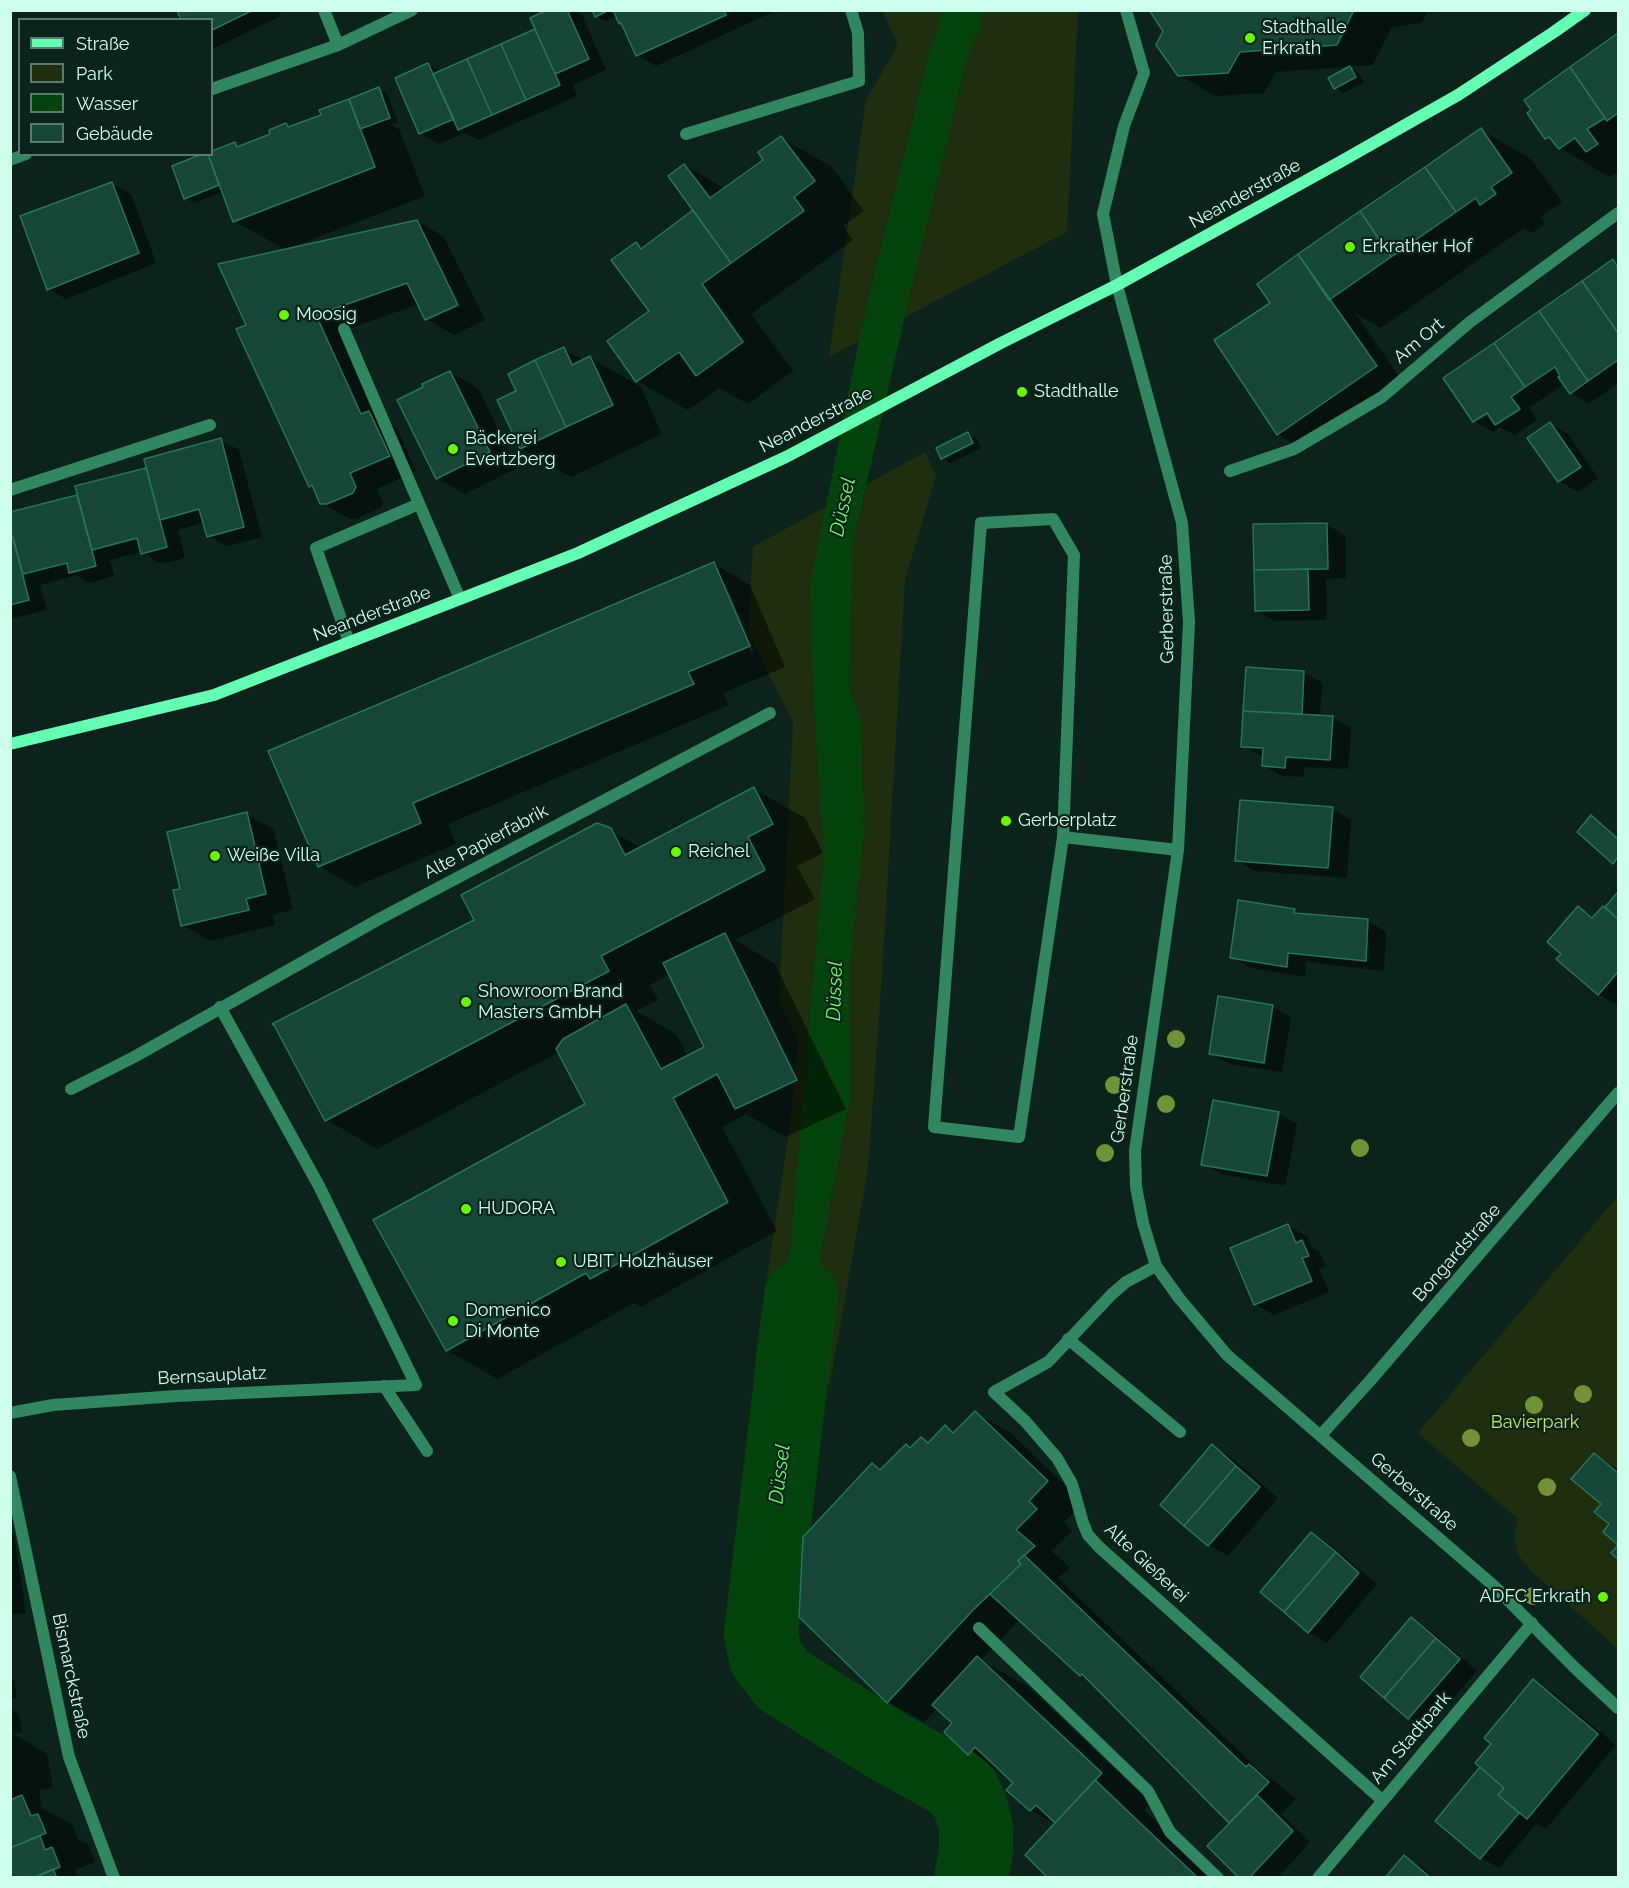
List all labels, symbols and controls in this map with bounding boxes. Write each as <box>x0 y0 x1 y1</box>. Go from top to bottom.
place label: Stadthalle Erkrath <box>1262 17 1346 60</box>
legend <box>18 18 213 156</box>
marker: Stadthalle Erkrath <box>1243 31 1257 45</box>
text: Straße <box>76 33 129 54</box>
text: Park <box>76 63 113 84</box>
text: Wasser <box>76 93 138 114</box>
text: Gebäude <box>76 123 153 144</box>
street label: Neanderstraße <box>1186 154 1304 234</box>
place label: Erkrather Hof <box>1362 236 1472 258</box>
marker: Erkrather Hof <box>1343 240 1357 254</box>
place label: Moosig <box>296 304 357 326</box>
marker: Moosig <box>277 308 291 322</box>
street label: Am Ort <box>1389 314 1449 368</box>
place label: Stadthalle <box>1034 381 1118 403</box>
street label: Neanderstraße <box>756 382 876 458</box>
marker: Stadthalle <box>1015 385 1029 399</box>
place label: Bäckerei Evertzberg <box>465 428 556 470</box>
marker: Bäckerei Evertzberg <box>446 442 460 456</box>
water label: Düssel <box>825 475 861 539</box>
street label: Gerberstraße <box>1155 554 1179 664</box>
street label: Neanderstraße <box>310 582 434 646</box>
street label: Alte Papierfabrik <box>420 800 552 884</box>
place label: Gerberplatz <box>1018 810 1116 832</box>
marker: Gerberplatz <box>999 814 1013 828</box>
place label: Reichel <box>688 841 750 863</box>
place label: Weiße Villa <box>227 845 320 867</box>
marker: Reichel <box>669 845 683 859</box>
marker: Weiße Villa <box>208 849 222 863</box>
water label: Düssel <box>822 961 848 1021</box>
place label: Showroom Brand Masters GmbH <box>478 981 623 1024</box>
marker: Showroom Brand Masters GmbH <box>459 995 473 1009</box>
street label: Gerberstraße <box>1107 1033 1143 1145</box>
place label: HUDORA <box>478 1198 555 1220</box>
street label: Bongardstraße <box>1409 1200 1505 1306</box>
marker: HUDORA <box>459 1202 473 1216</box>
place label: UBIT Holzhäuser <box>573 1251 713 1273</box>
marker: UBIT Holzhäuser <box>554 1255 568 1269</box>
place label: Domenico Di Monte <box>465 1300 551 1342</box>
marker: Domenico Di Monte <box>446 1314 460 1328</box>
street label: Bernsauplatz <box>157 1362 267 1390</box>
park label: Bavierpark <box>1491 1412 1579 1434</box>
water label: Düssel <box>764 1443 796 1505</box>
street label: Gerberstraße <box>1366 1448 1462 1536</box>
street label: Alte Gießerei <box>1100 1519 1192 1607</box>
place label: ADFC Erkrath <box>1479 1586 1591 1608</box>
marker: ADFC Erkrath <box>1596 1590 1610 1604</box>
street label: Bismarckstraße <box>47 1611 95 1741</box>
street label: Am Stadtpark <box>1366 1687 1456 1789</box>

